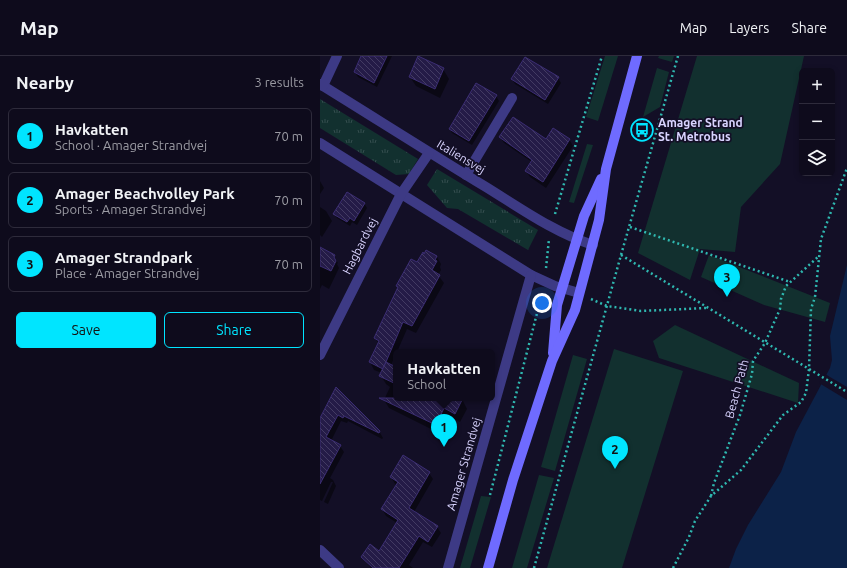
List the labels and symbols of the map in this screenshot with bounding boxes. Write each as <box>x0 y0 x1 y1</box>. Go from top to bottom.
place label: Amager Strand St. Metrobus <box>658 116 743 143</box>
bus stop icon: Amager Strand St. Metrobus <box>629 117 655 143</box>
street label: Italiensvej <box>435 137 488 176</box>
street label: Hagbardvej <box>340 215 379 276</box>
pin: 3 <box>714 264 740 297</box>
your location <box>532 293 552 313</box>
street label: Beach Path <box>722 358 751 420</box>
pin: 1 <box>431 414 457 447</box>
street label: Amager Strandvej <box>444 416 483 512</box>
pin: 2 <box>602 436 628 469</box>

